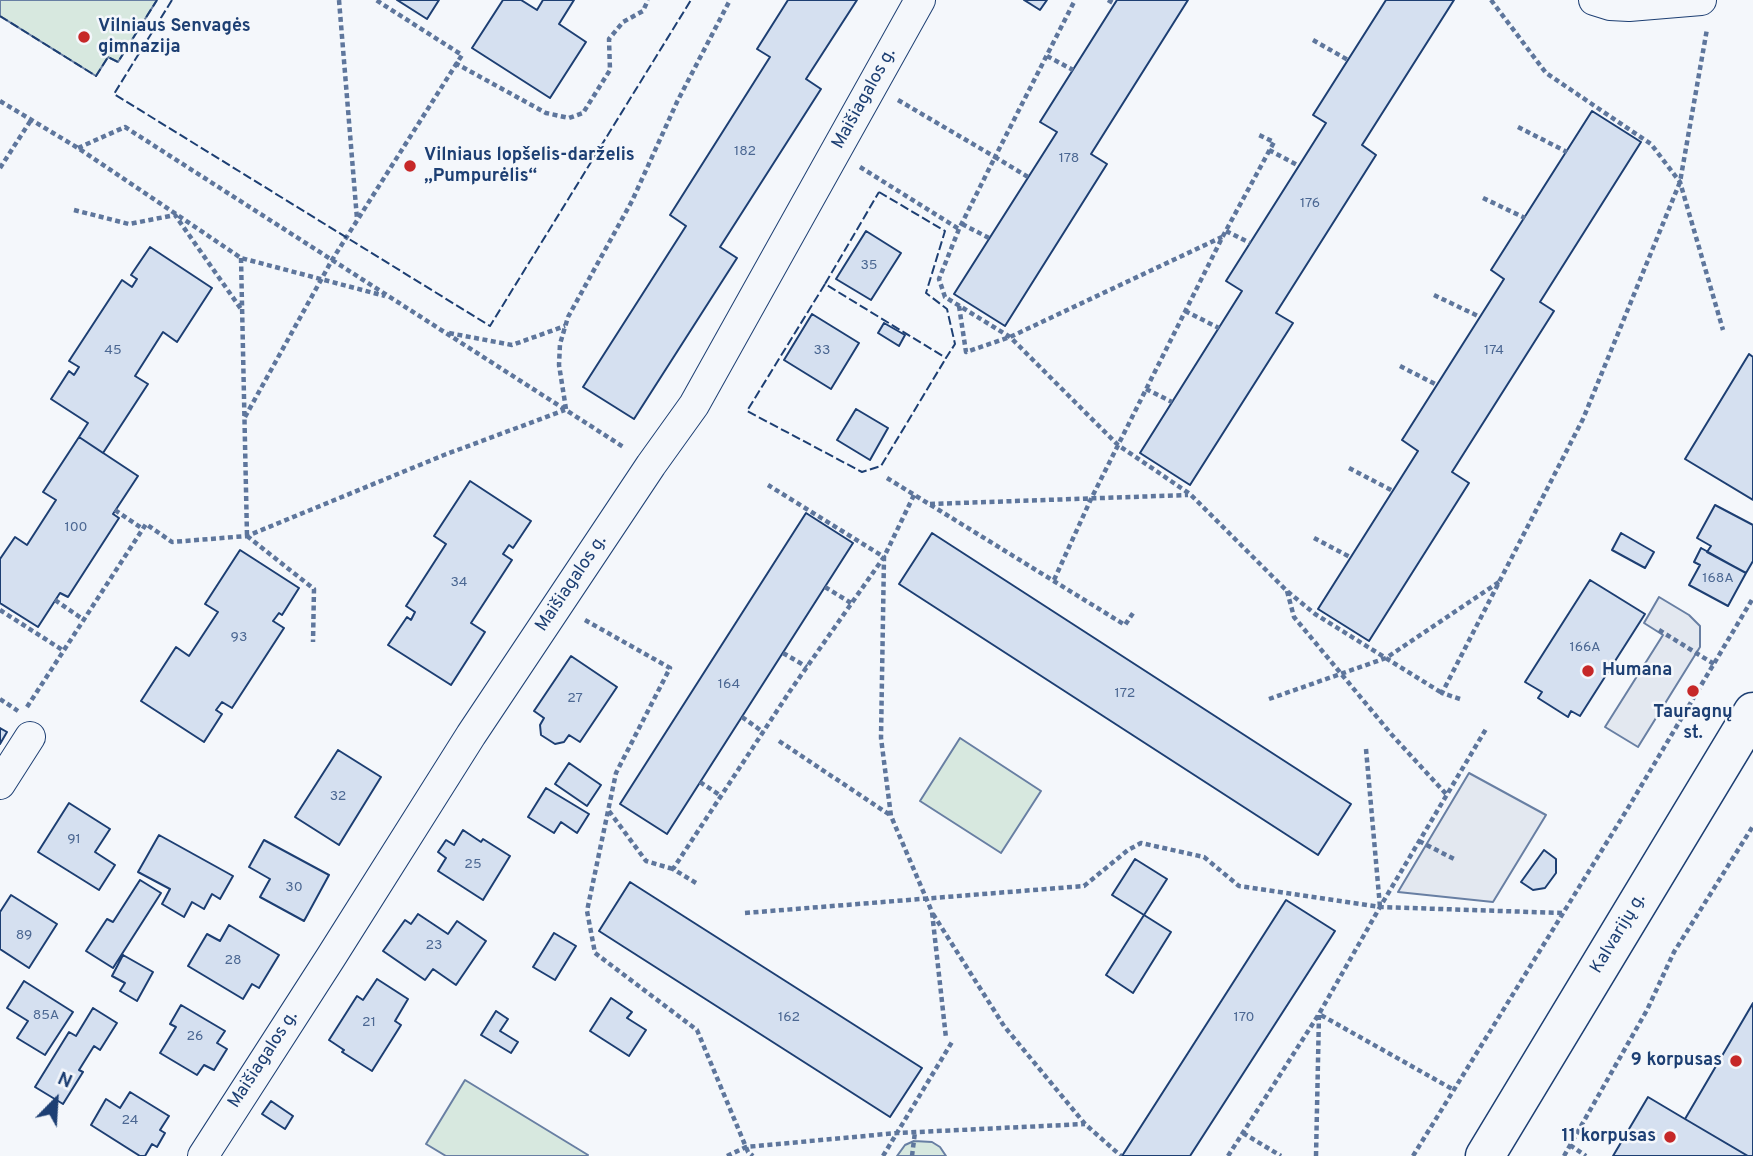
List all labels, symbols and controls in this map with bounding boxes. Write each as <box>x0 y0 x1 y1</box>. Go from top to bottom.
place label: Vilniaus Senvagės gimnazija <box>98 16 251 58</box>
marker: Vilniaus Senvagės gimnazija <box>76 29 92 45</box>
street label: Maišiagalos g. <box>828 45 902 153</box>
house number: 182 <box>734 144 756 160</box>
place label: Vilniaus lopšelis-darželis „Pumpurėlis“ <box>424 145 635 188</box>
house number: 178 <box>1059 151 1079 167</box>
marker: Vilniaus lopšelis-darželis „Pumpurėlis“ <box>402 158 418 174</box>
house number: 176 <box>1300 196 1320 212</box>
house number: 35 <box>860 258 878 274</box>
house number: 45 <box>104 343 122 359</box>
house number: 33 <box>814 343 830 359</box>
house number: 174 <box>1484 343 1504 359</box>
house number: 100 <box>64 520 88 536</box>
street label: Maišiagalos g. <box>532 532 612 636</box>
house number: 168A <box>1702 571 1734 587</box>
house number: 34 <box>450 575 468 591</box>
house number: 93 <box>231 630 247 646</box>
house number: 166A <box>1569 640 1601 656</box>
place label: Humana <box>1602 660 1672 682</box>
marker: Humana <box>1580 663 1596 679</box>
house number: 164 <box>718 677 740 693</box>
marker: Tauragnų st. <box>1685 683 1701 699</box>
house number: 172 <box>1115 686 1135 702</box>
house number: 27 <box>567 691 583 707</box>
place label: Tauragnų st. <box>1653 702 1733 744</box>
house number: 32 <box>330 789 346 805</box>
house number: 91 <box>67 832 81 848</box>
house number: 25 <box>464 857 482 873</box>
house number: 30 <box>285 880 303 896</box>
street label: Kalvarijų g. <box>1587 890 1651 978</box>
house number: 89 <box>16 928 32 944</box>
house number: 23 <box>426 938 442 954</box>
house number: 28 <box>224 953 242 969</box>
street label: Maišiagalos g. <box>224 1007 304 1113</box>
house number: 85A <box>33 1008 59 1024</box>
house number: 162 <box>778 1010 800 1026</box>
house number: 170 <box>1233 1010 1255 1026</box>
house number: 21 <box>362 1015 376 1031</box>
house number: 26 <box>187 1029 203 1045</box>
place label: 9 korpusas <box>1631 1050 1722 1072</box>
marker: 9 korpusas <box>1728 1053 1744 1069</box>
north arrow <box>21 1065 91 1135</box>
text: N <box>53 1067 76 1095</box>
house number: 24 <box>121 1113 139 1129</box>
place label: 11 korpusas <box>1562 1126 1656 1148</box>
marker: 11 korpusas <box>1662 1129 1678 1145</box>

